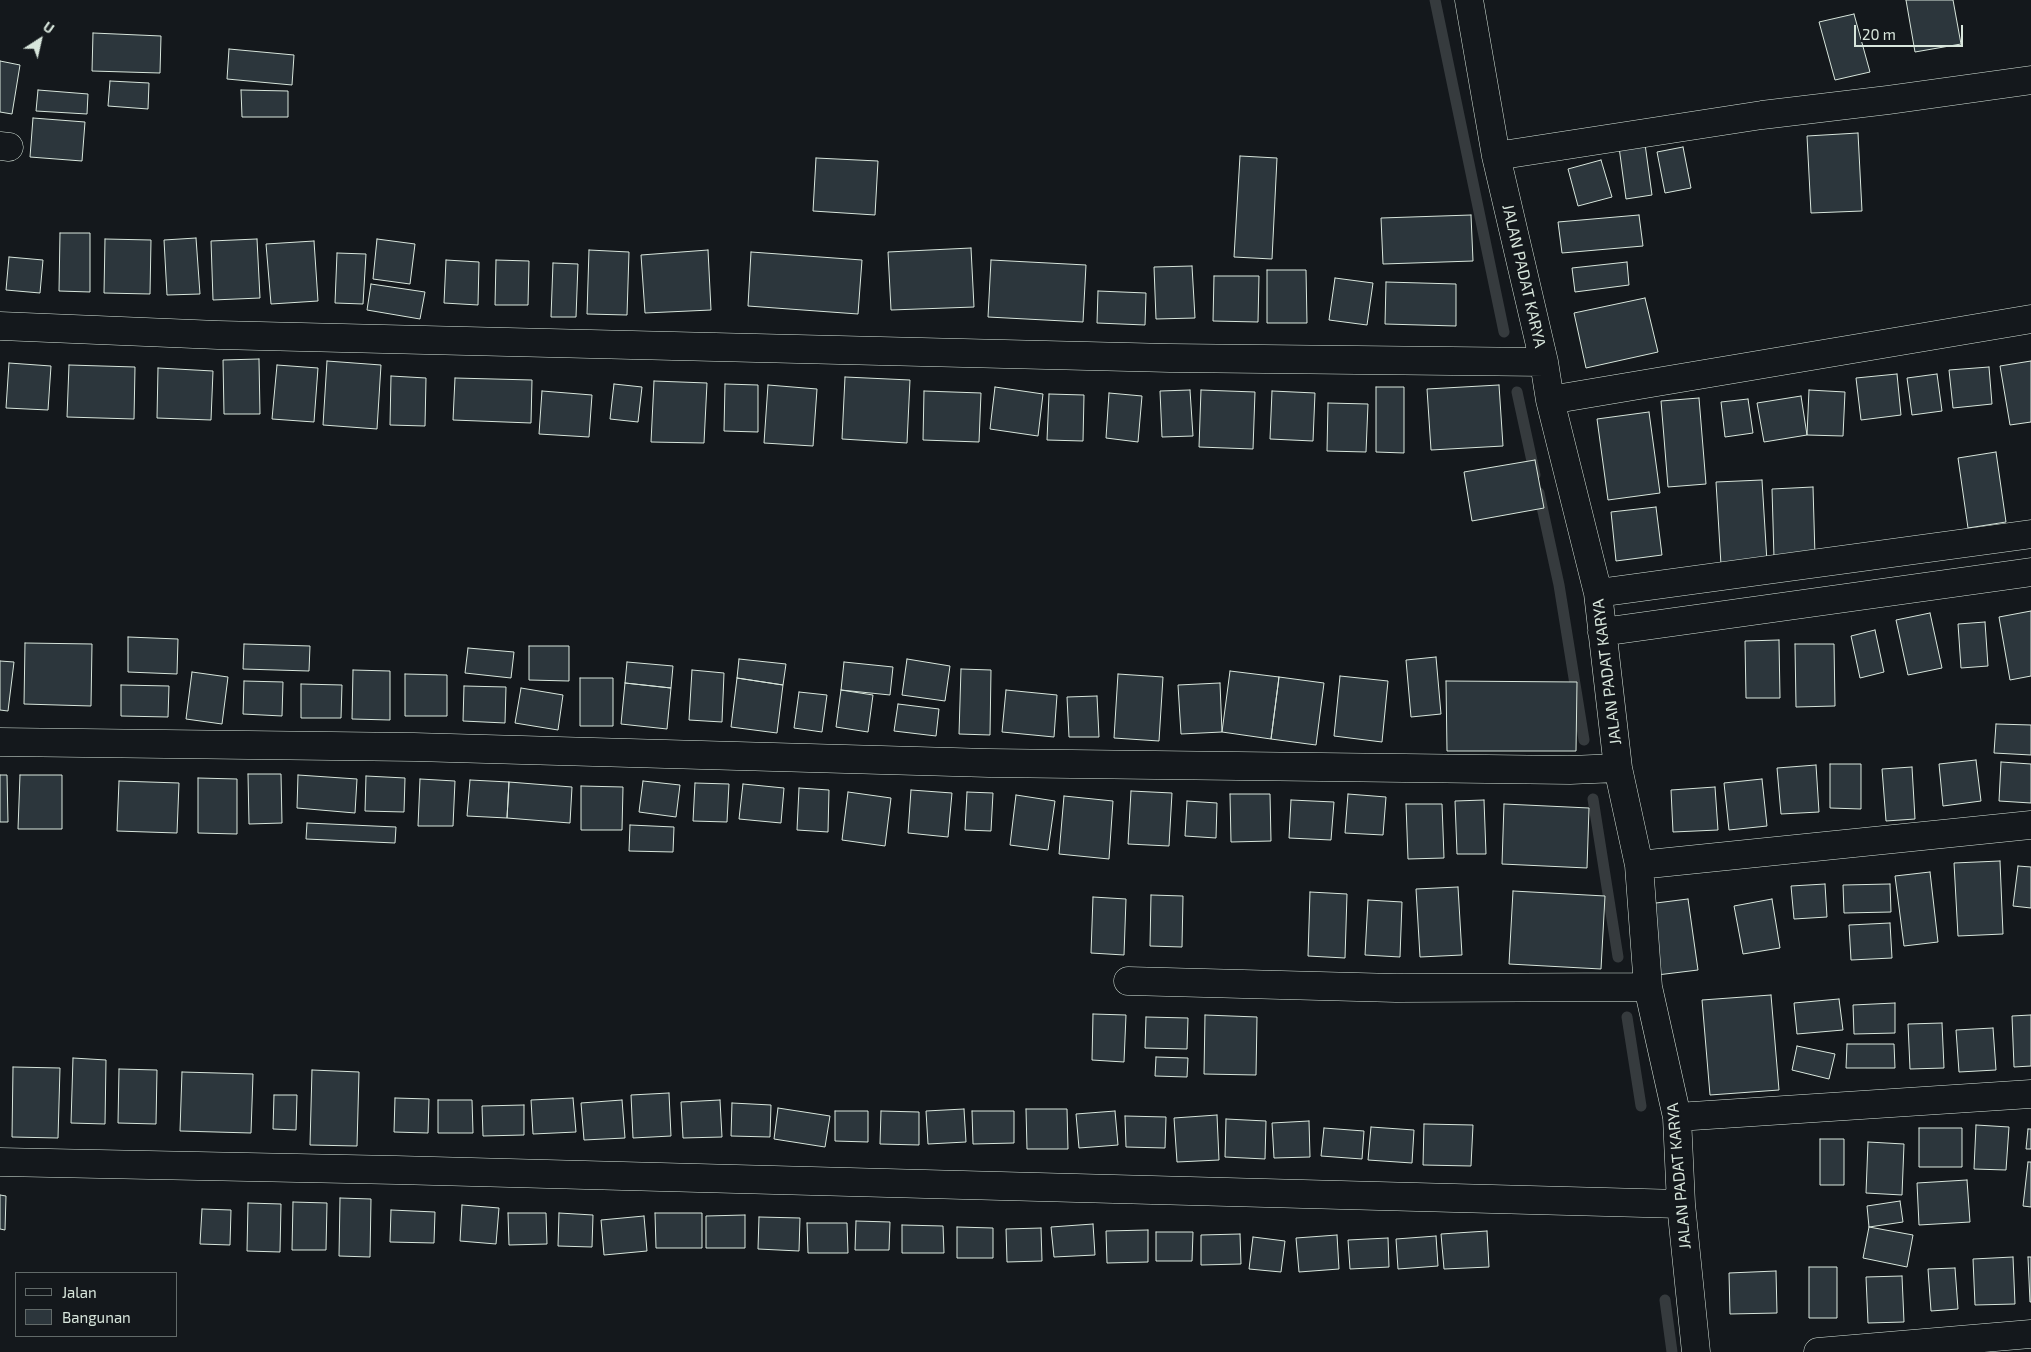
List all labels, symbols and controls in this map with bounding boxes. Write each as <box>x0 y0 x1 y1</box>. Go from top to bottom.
north arrow <box>15 15 65 65</box>
scale bar <box>1856 15 1965 47</box>
text: U <box>40 18 58 37</box>
text: 20 m <box>1862 25 1896 43</box>
street label: JALAN PADAT KARYA <box>1498 202 1550 350</box>
street label: JALAN PADAT KARYA <box>1589 598 1625 746</box>
street label: JALAN PADAT KARYA <box>1663 1102 1695 1250</box>
legend <box>15 1272 178 1337</box>
text: Jalan <box>62 1283 97 1301</box>
text: Bangunan <box>62 1308 131 1326</box>

